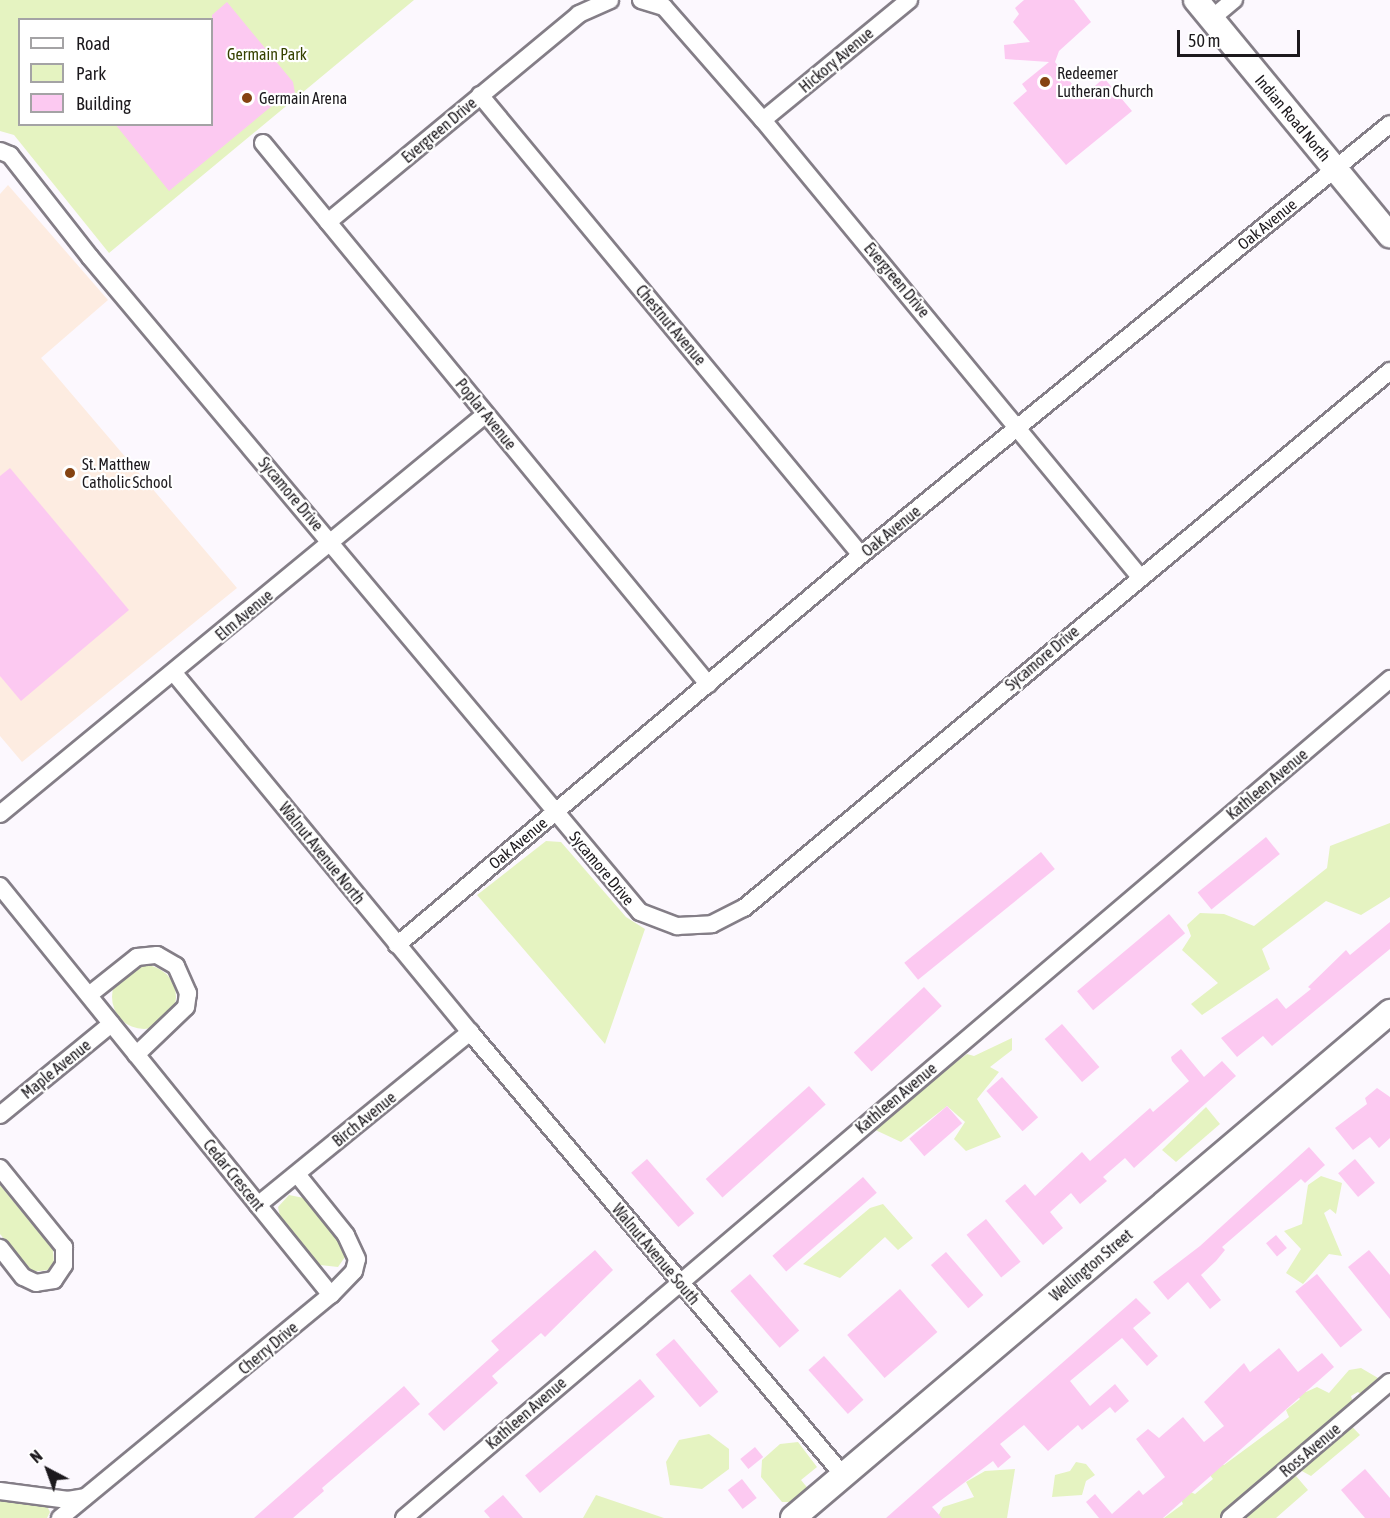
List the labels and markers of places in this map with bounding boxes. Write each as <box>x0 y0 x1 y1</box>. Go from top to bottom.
place label: Redeemer Lutheran Church <box>1057 63 1153 101</box>
marker: Redeemer Lutheran Church <box>1038 75 1052 89</box>
place label: Germain Arena <box>259 88 347 108</box>
marker: Germain Arena <box>240 91 254 105</box>
place label: St. Matthew Catholic School <box>82 454 172 492</box>
marker: St. Matthew Catholic School <box>63 466 77 480</box>

